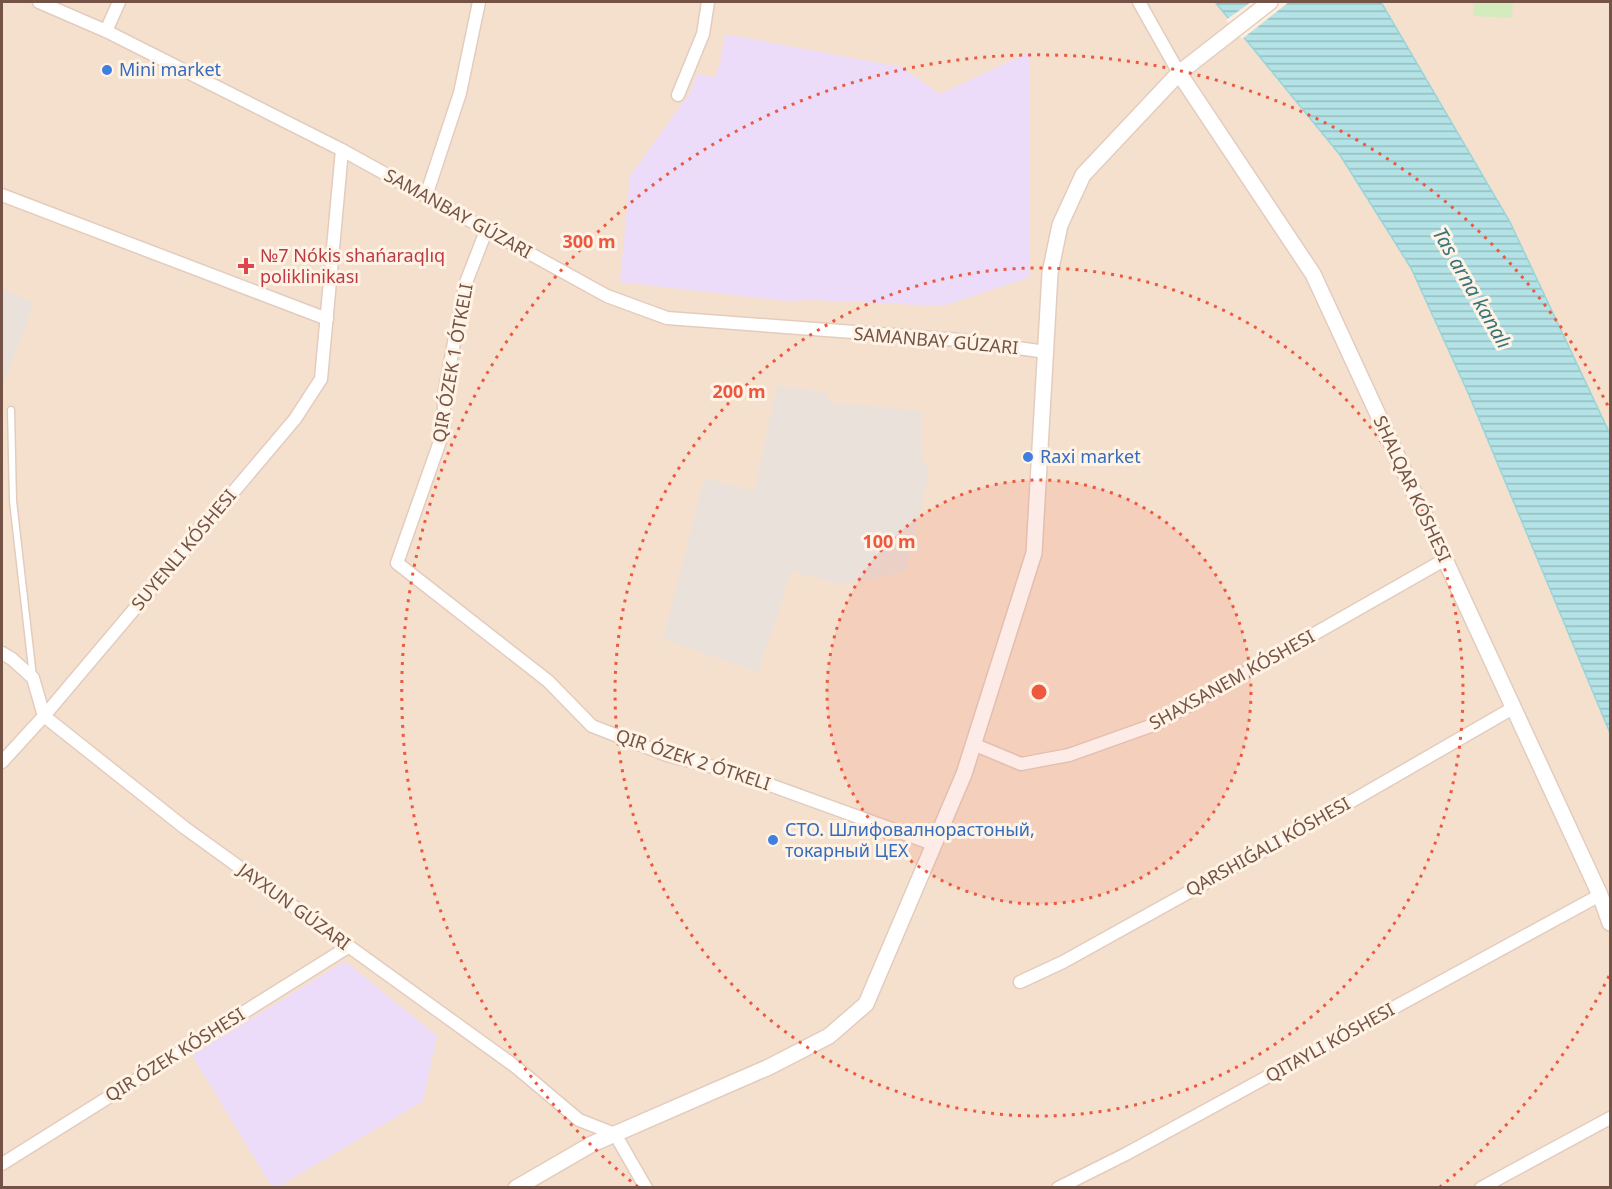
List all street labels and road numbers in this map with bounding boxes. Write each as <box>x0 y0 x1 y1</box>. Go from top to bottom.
street label: SAMANBAY GÚZARI <box>380 163 537 264</box>
street label: QIR ÓZEK 1 ÓTKELI <box>426 281 478 444</box>
street label: SAMANBAY GÚZARI <box>853 321 1019 359</box>
street label: SHALQAR KÓSHESI <box>1368 411 1457 566</box>
street label: SUYENLI KÓSHESI <box>125 484 241 615</box>
street label: SHAXSANEM KÓSHESI <box>1145 624 1318 735</box>
street label: QIR ÓZEK 2 ÓTKELI <box>613 723 774 795</box>
street label: QARSHIǴALI KÓSHESI <box>1181 791 1354 901</box>
street label: JAYXUN GÚZARI <box>232 856 355 955</box>
street label: QITAYLI KÓSHESI <box>1261 997 1398 1087</box>
street label: QIR ÓZEK KÓSHESI <box>100 1002 249 1107</box>

